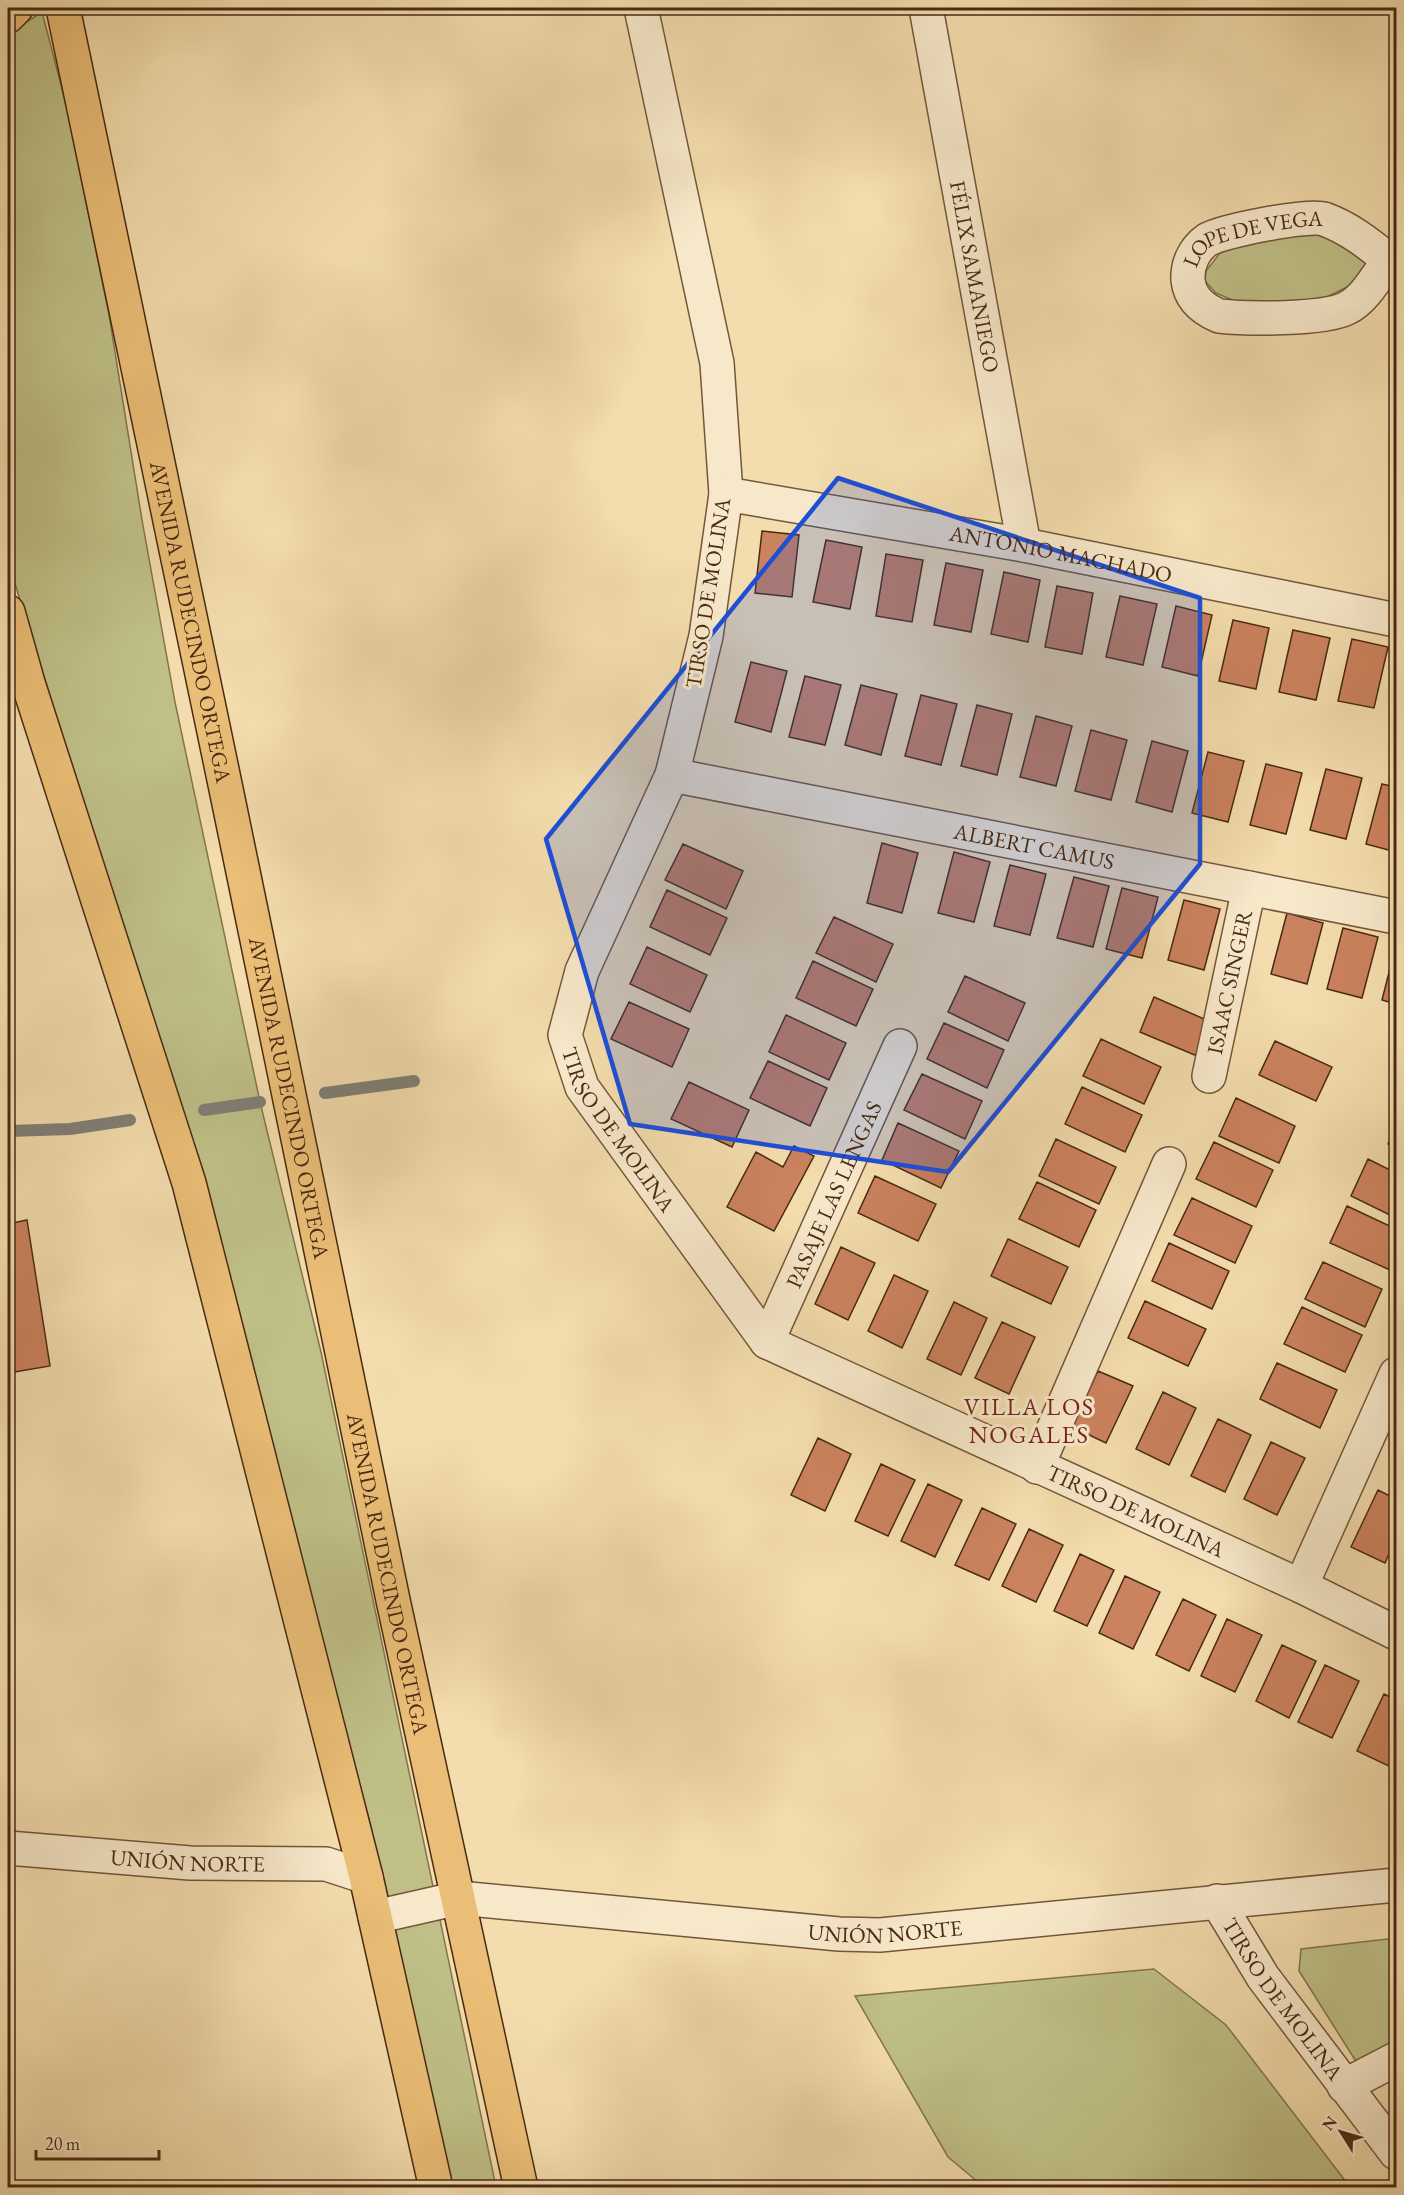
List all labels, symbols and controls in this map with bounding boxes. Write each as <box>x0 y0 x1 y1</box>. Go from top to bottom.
street label: FÉLIX SAMANIEGO <box>943 178 1007 375</box>
street label: LOPE DE VEGA <box>1175 204 1324 271</box>
street label: AVENIDA RUDECINDO ORTEGA <box>143 457 239 786</box>
street label: TIRSO DE MOLINA <box>679 495 737 690</box>
street label: ANTONIO MACHADO <box>946 518 1175 589</box>
street label: ALBERT CAMUS <box>950 816 1117 876</box>
street label: ISAAC SINGER <box>1200 907 1259 1057</box>
street label: AVENIDA RUDECINDO ORTEGA <box>242 933 337 1262</box>
street label: TIRSO DE MOLINA <box>555 1043 683 1218</box>
street label: PASAJE LAS LENGAS <box>779 1096 888 1292</box>
district label: VILLA LOS NOGALES <box>964 1391 1094 1450</box>
street label: AVENIDA RUDECINDO ORTEGA <box>340 1409 436 1738</box>
street label: TIRSO DE MOLINA <box>1042 1457 1230 1564</box>
street label: UNIÓN NORTE <box>109 1842 265 1878</box>
street label: TIRSO DE MOLINA <box>1216 1912 1351 2086</box>
street label: UNIÓN NORTE <box>807 1913 964 1950</box>
north arrow <box>1311 2102 1371 2162</box>
text: N <box>1317 2112 1342 2135</box>
scale bar <box>36 2123 159 2161</box>
text: 20 m <box>45 2132 80 2155</box>

